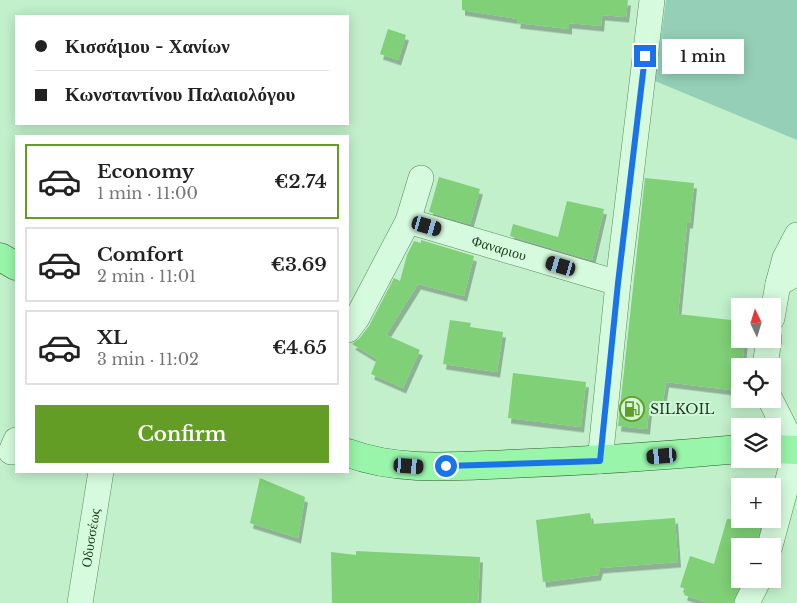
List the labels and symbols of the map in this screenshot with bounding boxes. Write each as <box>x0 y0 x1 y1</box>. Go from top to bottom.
callout: 1 min <box>662 38 745 74</box>
route end <box>634 45 656 67</box>
car <box>410 215 443 237</box>
street label: Φαναριου <box>470 231 529 264</box>
car <box>544 255 577 277</box>
north arrow <box>731 298 781 348</box>
fuel station icon: SILKOIL <box>619 396 645 422</box>
place label: SILKOIL <box>650 400 714 418</box>
car <box>646 447 677 465</box>
route start <box>435 455 457 477</box>
car <box>393 457 424 475</box>
street label: Οδυσσέως <box>77 507 104 569</box>

